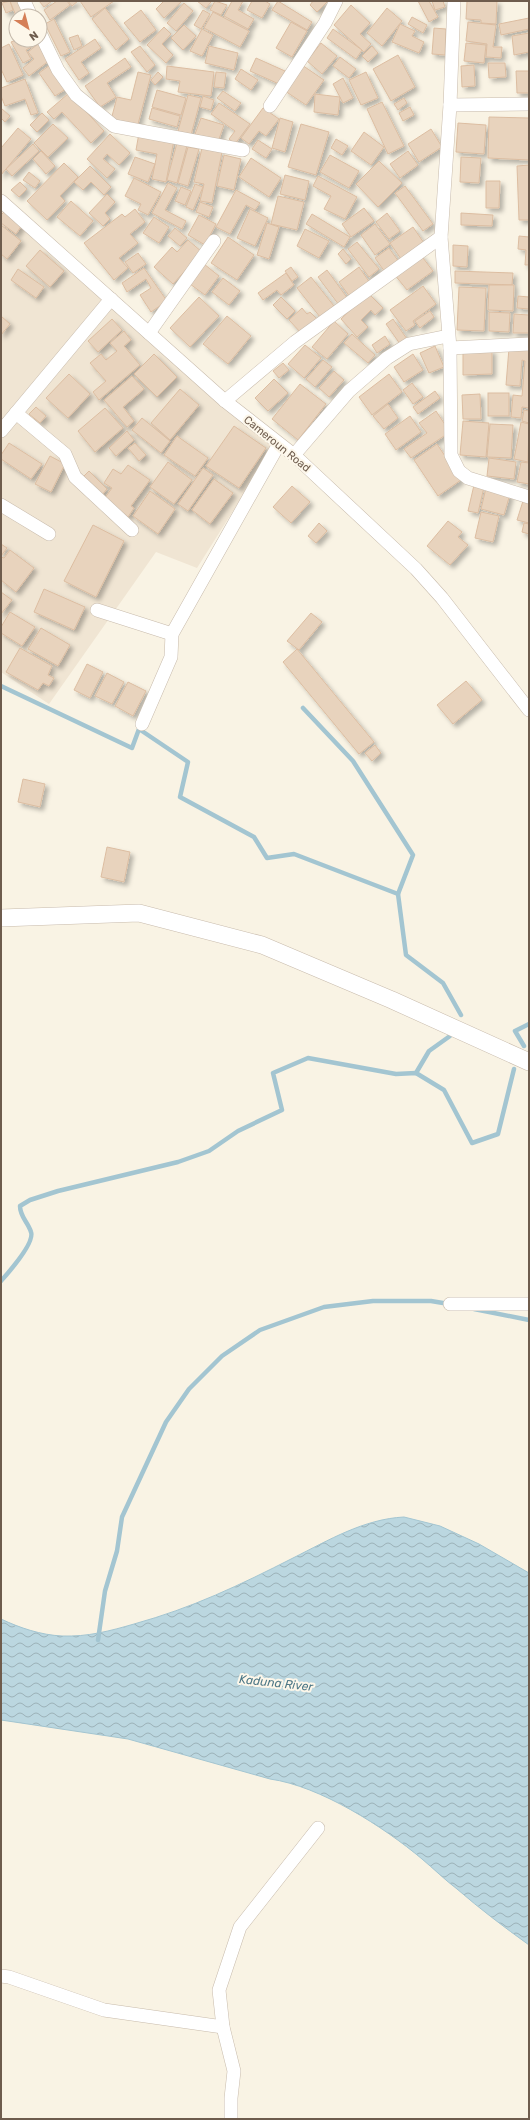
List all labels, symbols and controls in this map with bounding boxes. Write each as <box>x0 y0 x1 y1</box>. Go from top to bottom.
north arrow <box>8 8 48 48</box>
text: N <box>26 28 41 43</box>
street label: Cameroun Road <box>241 413 313 475</box>
water label: Kaduna River <box>238 1672 314 1694</box>

